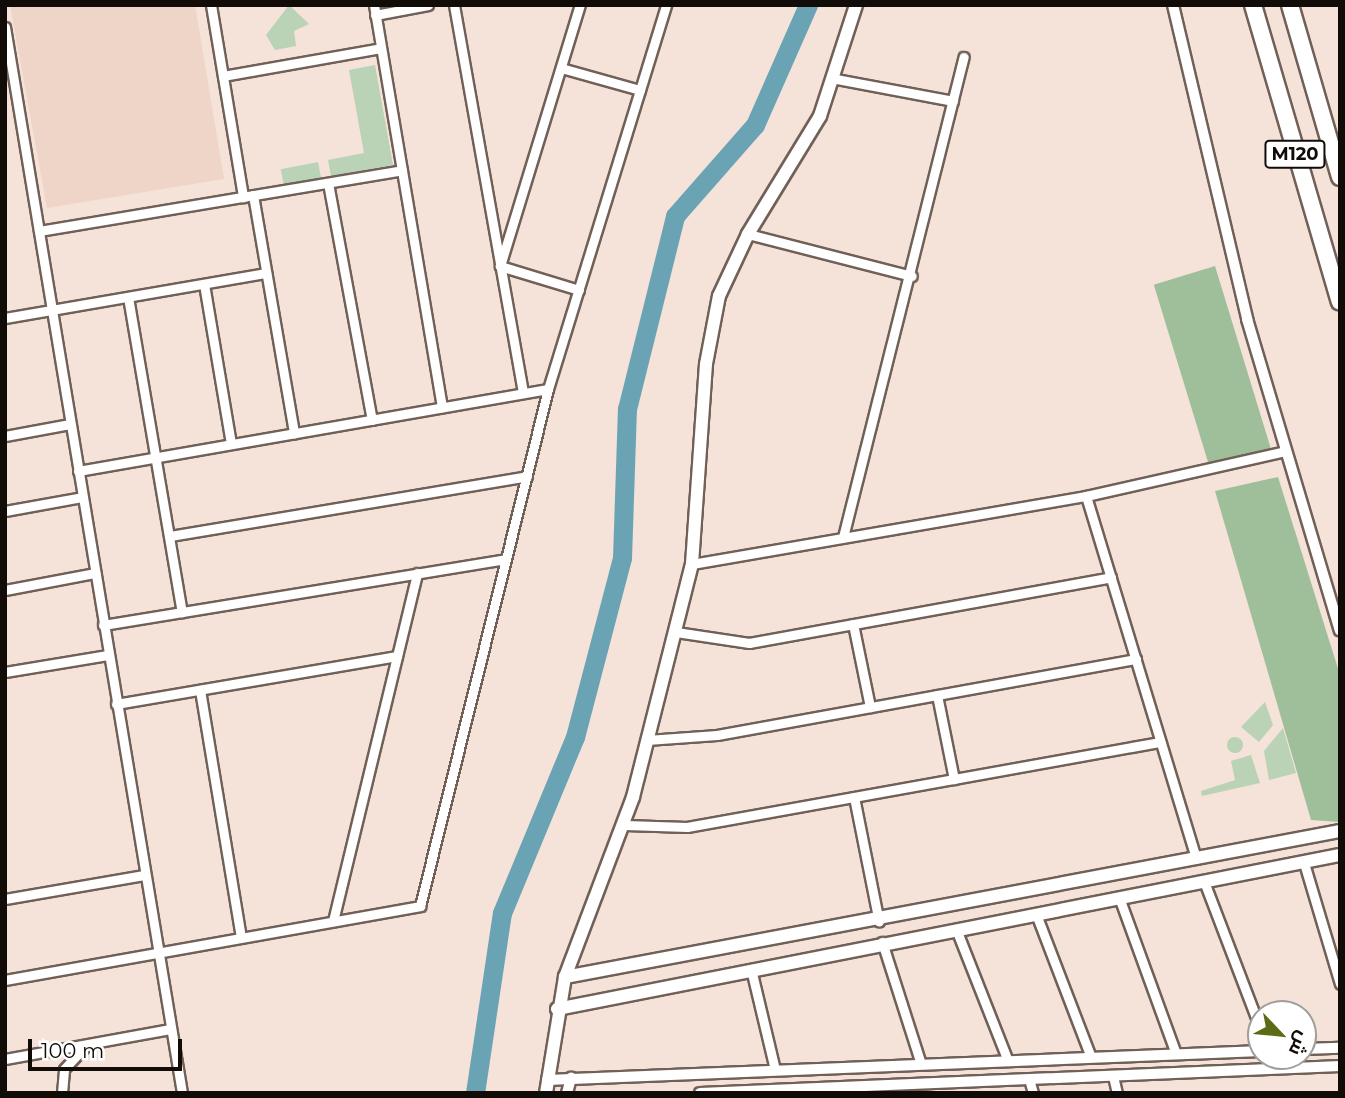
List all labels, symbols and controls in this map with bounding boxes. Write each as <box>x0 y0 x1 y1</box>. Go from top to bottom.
road number: M120 <box>1264 140 1326 168</box>
north arrow <box>1247 1000 1317 1070</box>
scale bar <box>32 1024 186 1068</box>
text: ش <box>1284 1028 1315 1060</box>
text: 100 m <box>41 1038 104 1063</box>

